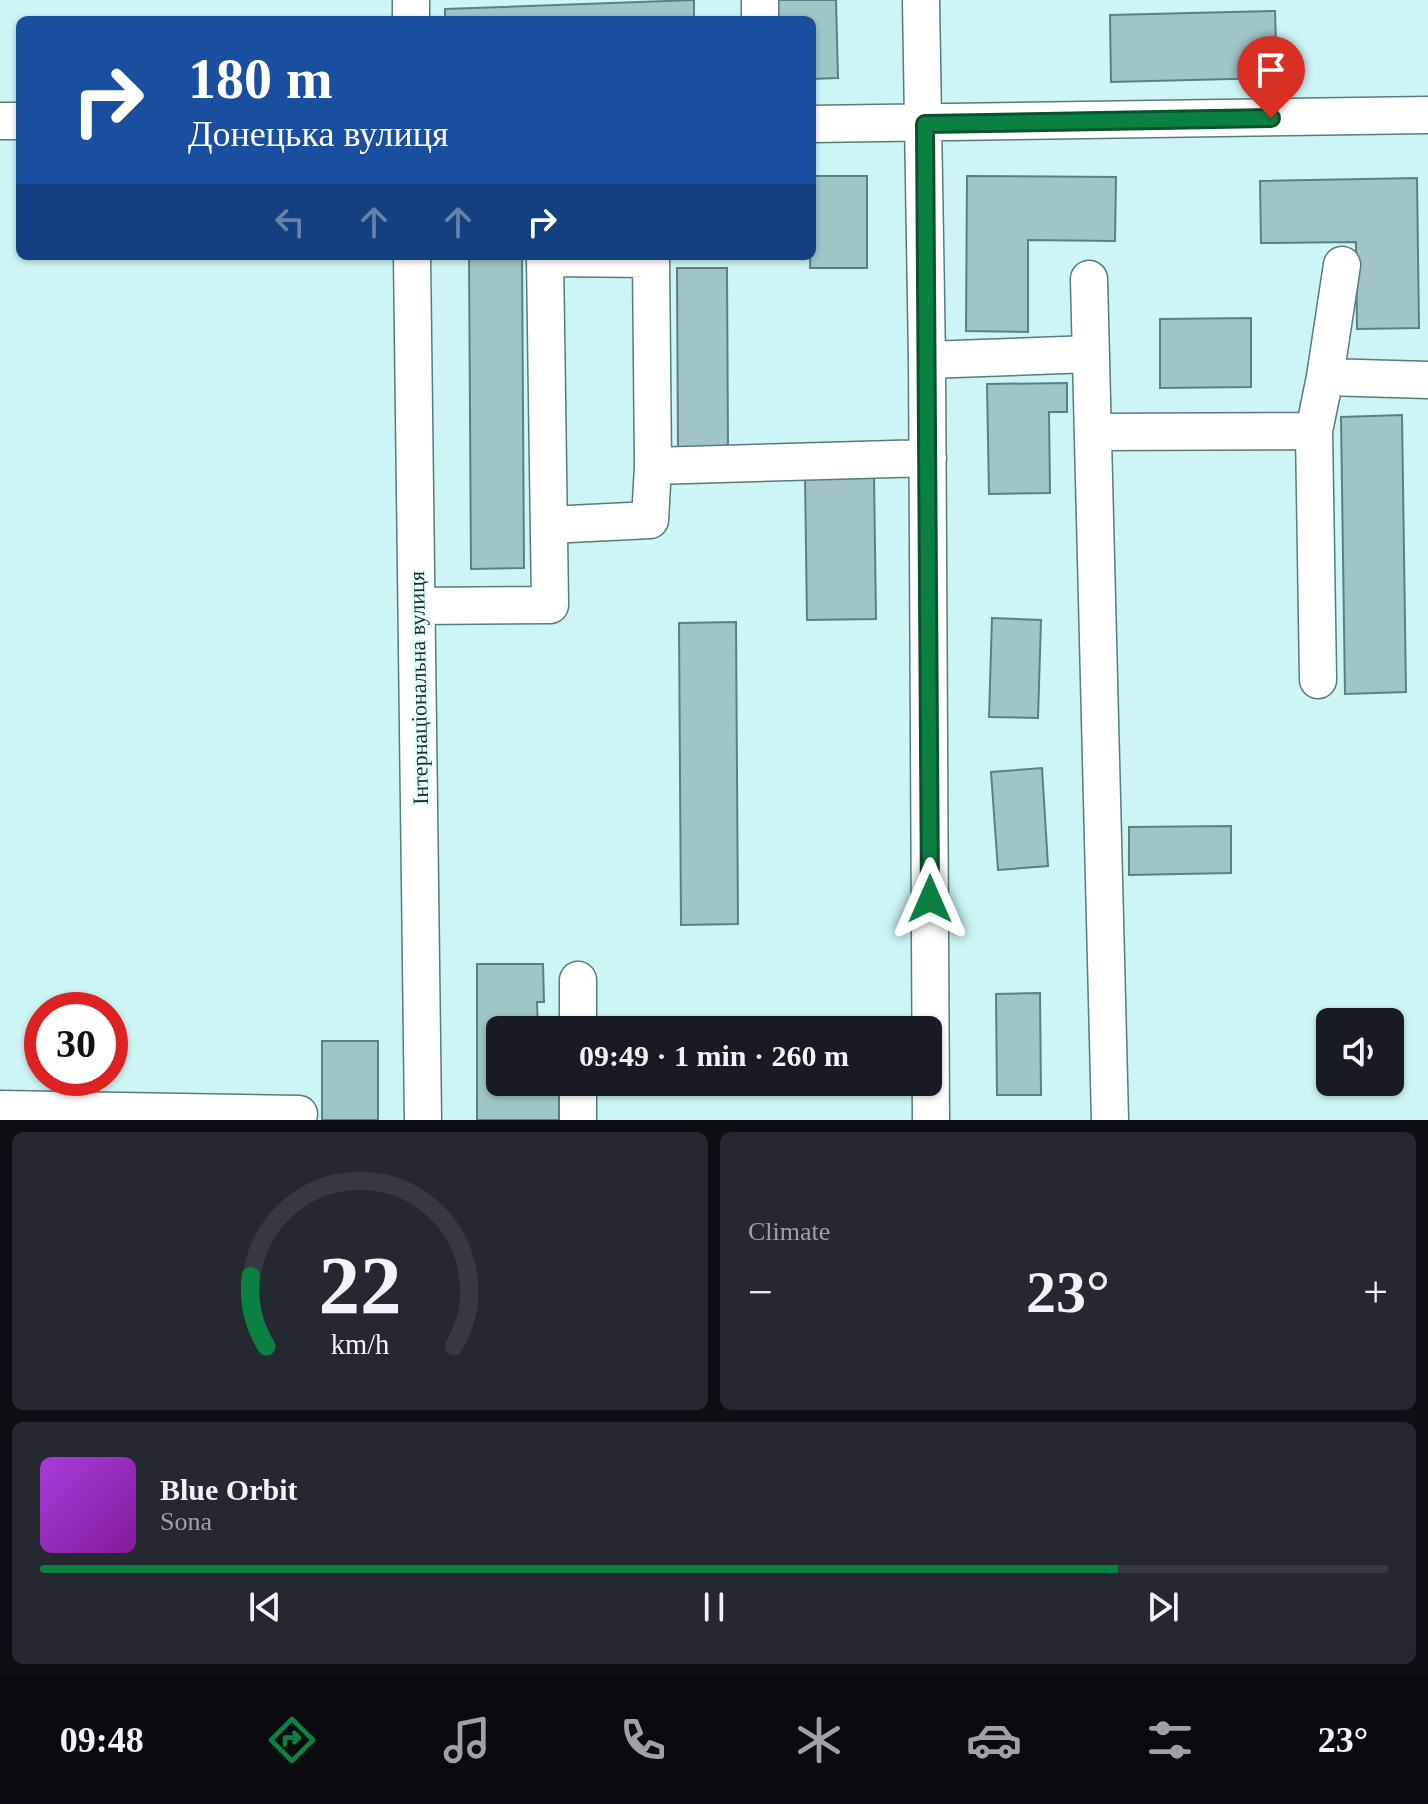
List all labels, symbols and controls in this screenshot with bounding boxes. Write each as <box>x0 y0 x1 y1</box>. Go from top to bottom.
pin <box>1237 36 1305 118</box>
icon: right <box>56 48 160 152</box>
text: 180 m <box>188 48 333 110</box>
icon: arrive <box>1249 48 1293 92</box>
text: Донецька вулиця <box>188 114 449 154</box>
icon: left <box>268 200 312 244</box>
icon: ahead <box>352 200 396 244</box>
icon: ahead <box>436 200 480 244</box>
icon: right <box>520 200 564 244</box>
street label: Інтернаціональна вулиця <box>404 571 433 805</box>
position arrow <box>888 857 972 941</box>
speed limit sign: 30 <box>24 992 128 1096</box>
map controls <box>1316 1008 1404 1096</box>
button: sound <box>1316 1008 1404 1096</box>
text: 09:49 · 1 min · 260 m <box>579 1039 849 1072</box>
text: Climate <box>748 1217 830 1246</box>
text: 22 <box>318 1239 402 1331</box>
text: 23° <box>1026 1259 1110 1325</box>
text: − <box>748 1268 773 1317</box>
text: + <box>1363 1268 1388 1317</box>
text: km/h <box>331 1329 389 1360</box>
text: Blue Orbit <box>160 1473 298 1506</box>
text: Sona <box>160 1507 212 1536</box>
icon: previous <box>243 1585 287 1629</box>
icon: pause <box>692 1585 736 1629</box>
icon: next <box>1141 1585 1185 1629</box>
icon: directions <box>264 1712 320 1768</box>
icon: music <box>439 1712 495 1768</box>
icon: phone <box>615 1712 671 1768</box>
icon: climate <box>791 1712 847 1768</box>
icon: car <box>966 1712 1022 1768</box>
icon: filters <box>1142 1712 1198 1768</box>
text: 09:48 <box>60 1720 144 1760</box>
text: 23° <box>1318 1720 1368 1760</box>

